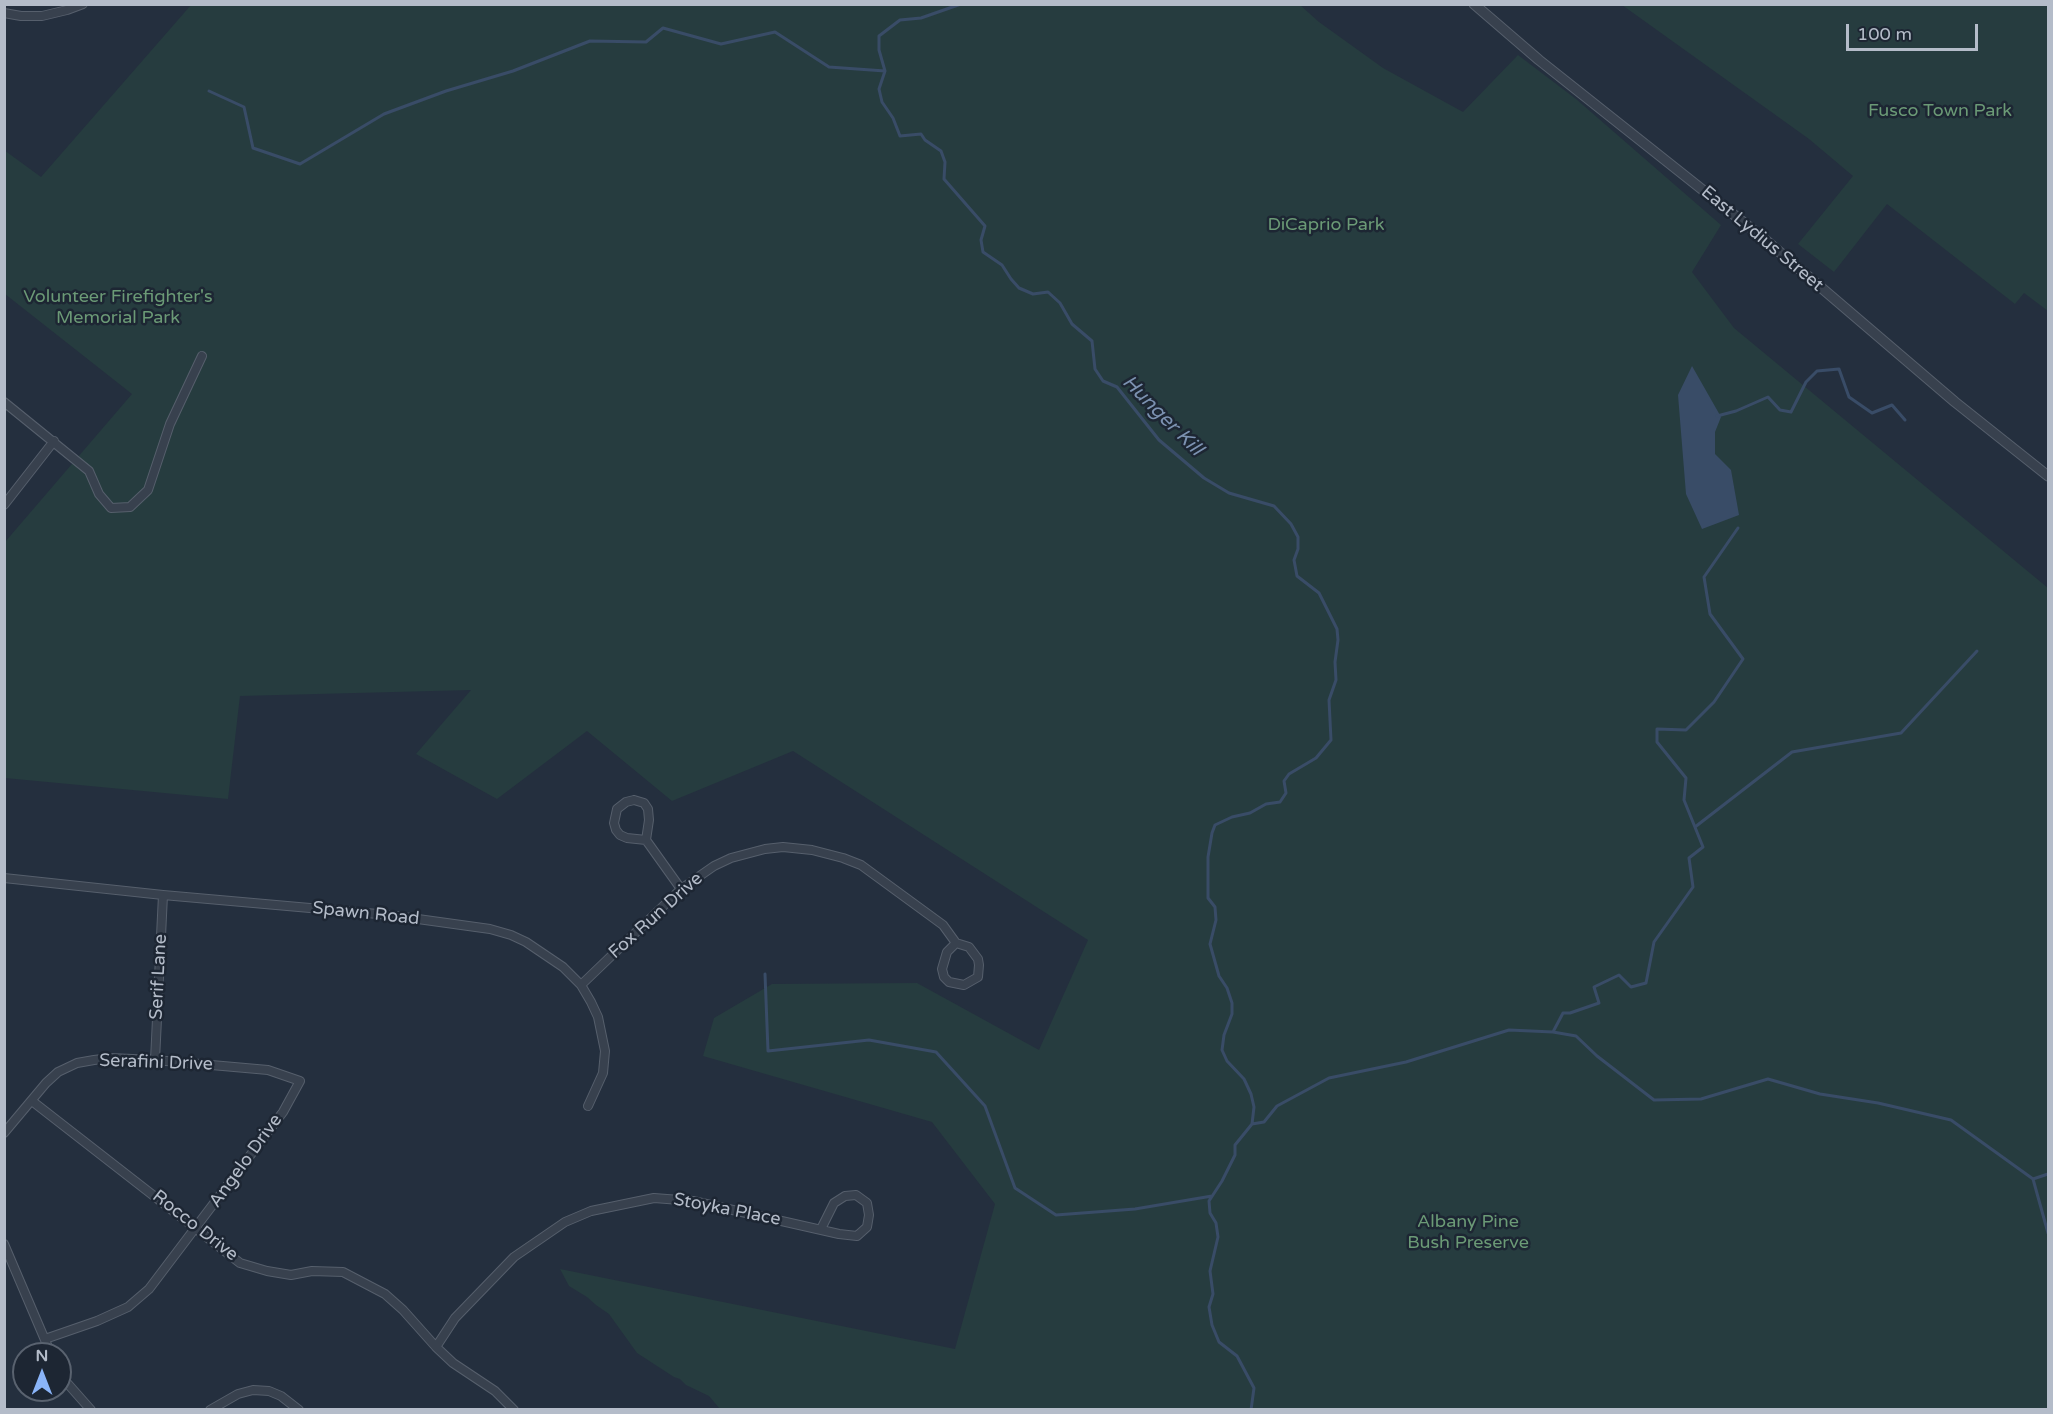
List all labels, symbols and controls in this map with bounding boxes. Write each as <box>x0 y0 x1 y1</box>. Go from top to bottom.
scale bar <box>1849 12 1981 50</box>
text: 100 m <box>1857 23 1912 45</box>
park label: Fusco Town Park <box>1868 100 2012 122</box>
street label: East Lydius Street <box>1696 182 1828 296</box>
park label: DiCaprio Park <box>1267 214 1385 236</box>
park label: Volunteer Firefighter's Memorial Park <box>23 286 213 328</box>
water label: Hunger Kill <box>1117 371 1207 461</box>
street label: Fox Run Drive <box>605 868 707 964</box>
street label: Spawn Road <box>311 898 421 930</box>
street label: Serif Lane <box>146 934 172 1020</box>
street label: Serafini Drive <box>99 1050 213 1076</box>
street label: Angelo Drive <box>205 1110 287 1212</box>
street label: Rocco Drive <box>148 1186 242 1266</box>
street label: Stoyka Place <box>672 1189 782 1231</box>
park label: Albany Pine Bush Preserve <box>1407 1211 1529 1254</box>
north arrow <box>12 1342 72 1402</box>
text: N <box>36 1346 48 1366</box>

